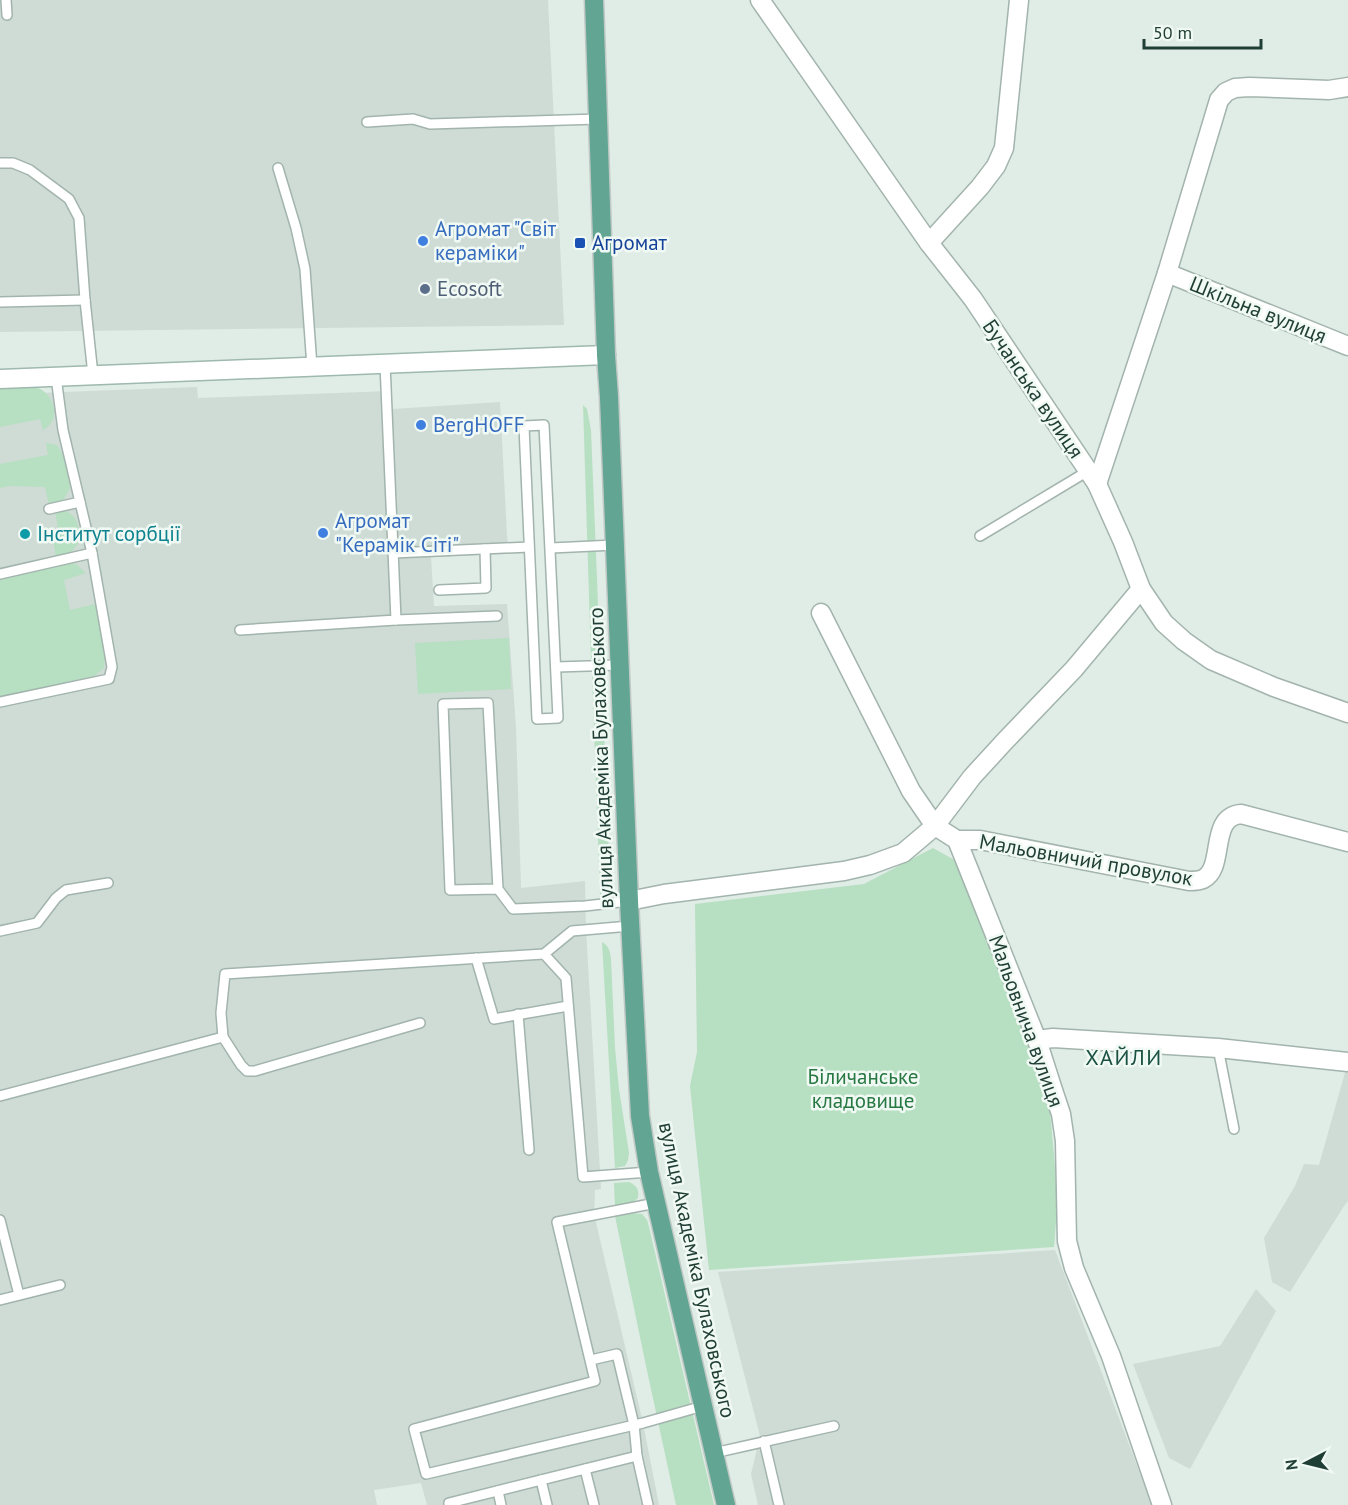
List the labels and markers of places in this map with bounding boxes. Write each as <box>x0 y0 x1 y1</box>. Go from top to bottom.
place label: Агромат "Світ кераміки" <box>435 215 557 266</box>
place label: Агромат <box>592 229 668 256</box>
marker: Агромат "Світ кераміки" <box>416 234 430 248</box>
marker: Агромат <box>573 236 587 250</box>
place label: Ecosoft <box>437 275 502 302</box>
marker: Ecosoft <box>418 282 432 296</box>
place label: BergHOFF <box>433 411 525 438</box>
marker: BergHOFF <box>414 418 428 432</box>
place label: Агромат "Керамік Сіті" <box>335 507 459 558</box>
place label: Інститут сорбції <box>37 520 181 547</box>
marker: Агромат "Керамік Сіті" <box>316 526 330 540</box>
marker: Інститут сорбції <box>18 527 32 541</box>

